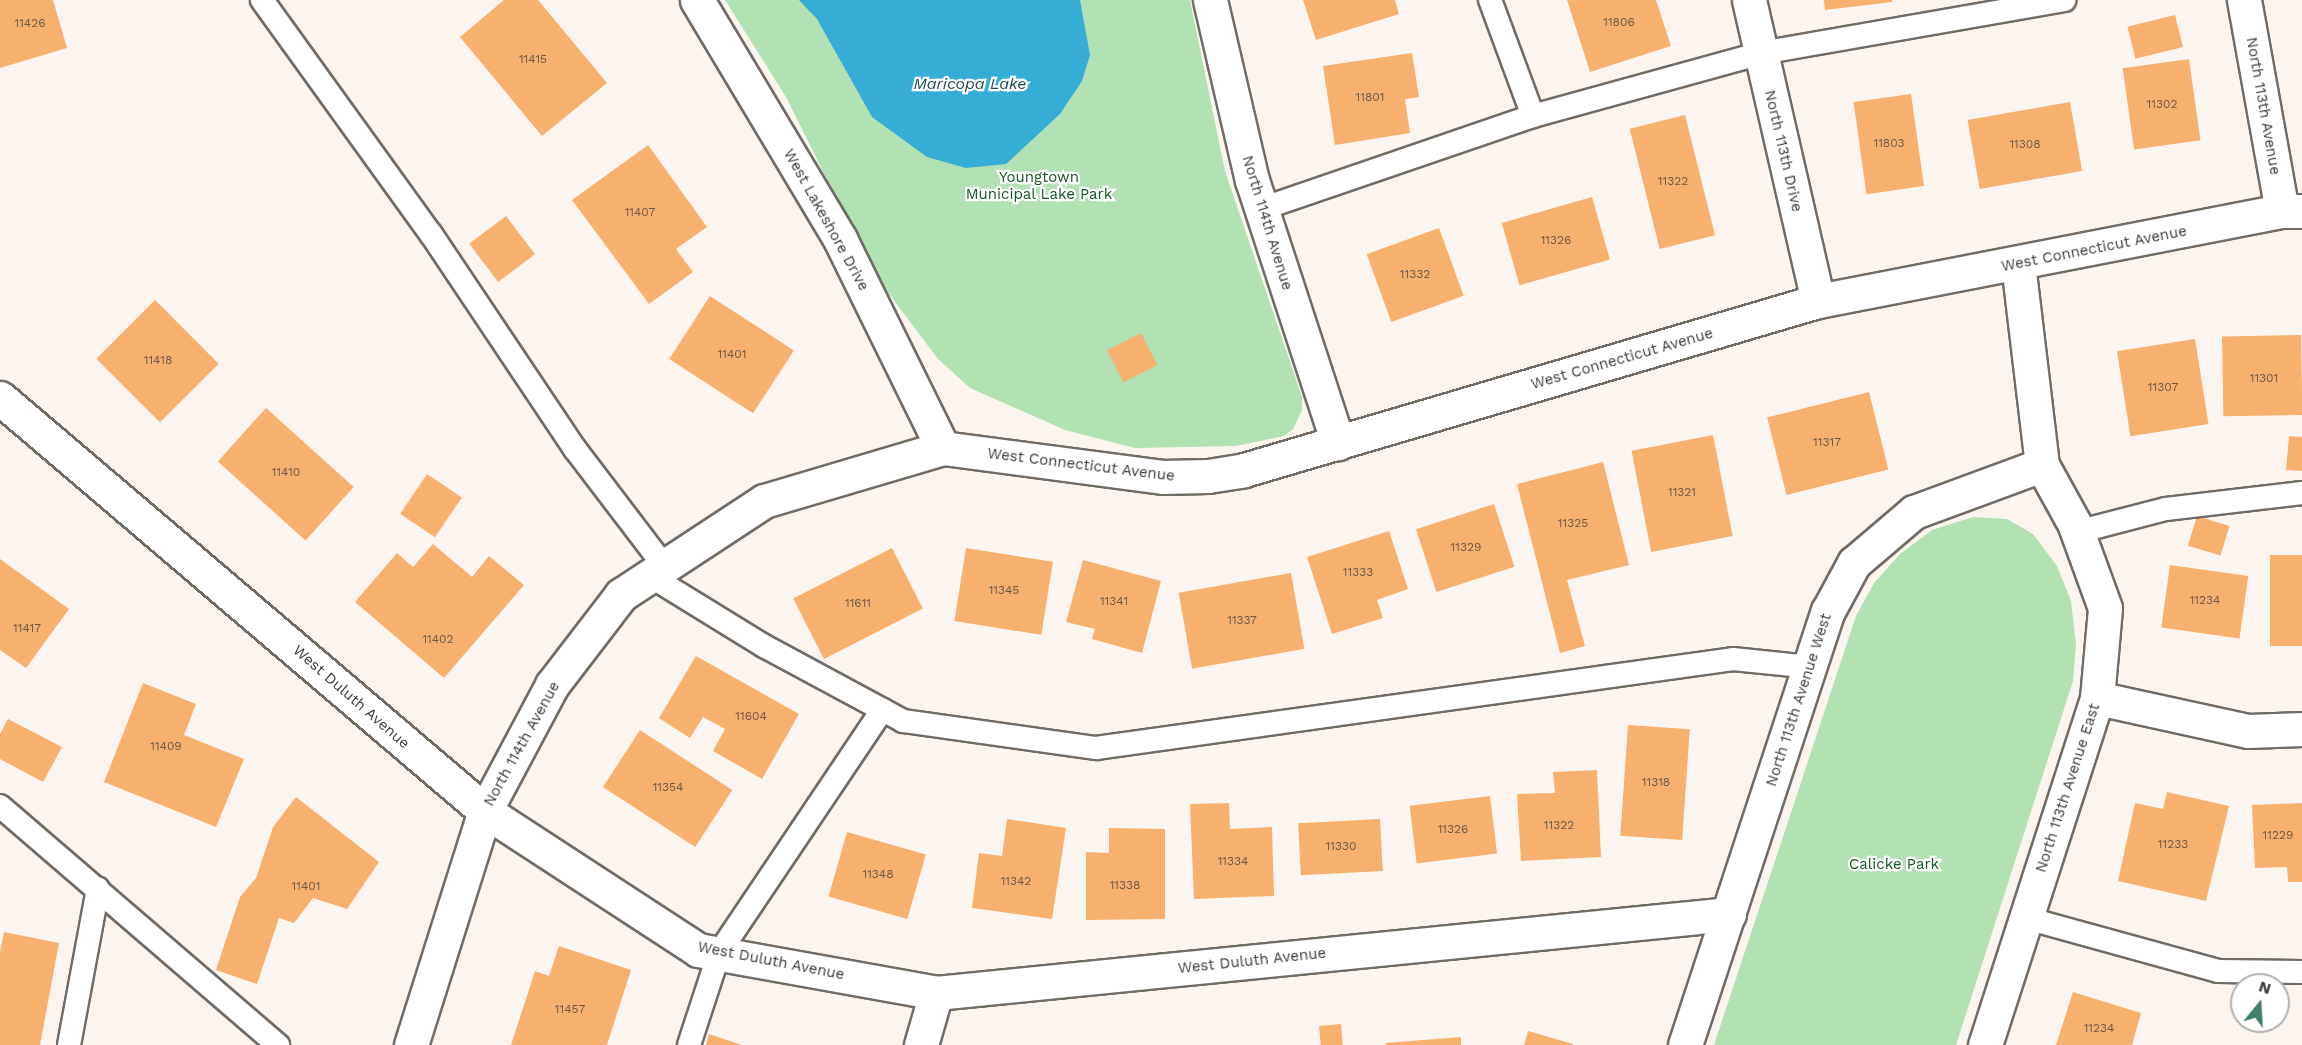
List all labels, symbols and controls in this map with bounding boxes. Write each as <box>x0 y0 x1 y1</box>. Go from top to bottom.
house number: 11806 <box>1603 16 1635 30</box>
house number: 11426 <box>15 17 45 31</box>
street label: North 113th Avenue <box>2242 35 2284 177</box>
house number: 11415 <box>519 53 547 67</box>
water label: Maricopa Lake <box>914 74 1026 94</box>
street label: North 113th Drive <box>1760 88 1806 214</box>
house number: 11801 <box>1356 91 1384 105</box>
house number: 11302 <box>2147 98 2177 112</box>
house number: 11803 <box>1874 137 1904 151</box>
house number: 11308 <box>2009 138 2041 152</box>
street label: West Lakeshore Drive <box>779 146 873 294</box>
street label: North 114th Avenue <box>1238 153 1296 293</box>
park label: Youngtown Municipal Lake Park <box>966 168 1112 203</box>
house number: 11322 <box>1658 175 1688 189</box>
house number: 11407 <box>625 206 655 220</box>
street label: West Connecticut Avenue <box>1999 222 2189 276</box>
house number: 11326 <box>1541 234 1571 248</box>
house number: 11332 <box>1400 268 1430 282</box>
street label: West Connecticut Avenue <box>1529 324 1715 394</box>
house number: 11401 <box>718 348 746 362</box>
house number: 11418 <box>144 354 172 368</box>
house number: 11301 <box>2250 372 2278 386</box>
house number: 11307 <box>2148 381 2178 395</box>
house number: 11317 <box>1813 436 1841 450</box>
street label: West Connecticut Avenue <box>986 445 1176 485</box>
house number: 11410 <box>272 466 300 480</box>
house number: 11321 <box>1668 486 1696 500</box>
house number: 11325 <box>1558 517 1588 531</box>
house number: 11329 <box>1451 541 1481 555</box>
house number: 11333 <box>1343 566 1373 580</box>
house number: 11345 <box>989 584 1019 598</box>
house number: 11234 <box>2190 594 2220 608</box>
house number: 11341 <box>1100 595 1128 609</box>
house number: 11611 <box>845 597 871 611</box>
street label: North 113th Avenue West <box>1762 611 1836 789</box>
house number: 11337 <box>1227 614 1257 628</box>
house number: 11417 <box>13 622 41 636</box>
house number: 11402 <box>422 633 454 647</box>
street label: West Duluth Avenue <box>289 641 413 753</box>
street label: North 114th Avenue <box>480 678 564 810</box>
street label: North 113th Avenue East <box>2032 701 2104 875</box>
house number: 11604 <box>735 710 767 724</box>
house number: 11409 <box>150 740 182 754</box>
house number: 11318 <box>1642 776 1670 790</box>
house number: 11354 <box>653 781 683 795</box>
house number: 11322 <box>1544 819 1574 833</box>
house number: 11326 <box>1438 823 1468 837</box>
house number: 11229 <box>2263 829 2293 843</box>
house number: 11233 <box>2158 838 2188 852</box>
house number: 11330 <box>1326 840 1356 854</box>
house number: 11334 <box>1218 855 1248 869</box>
park label: Calicke Park <box>1849 856 1939 874</box>
house number: 11348 <box>862 868 894 882</box>
house number: 11342 <box>1001 875 1031 889</box>
house number: 11338 <box>1110 879 1140 893</box>
house number: 11401 <box>292 880 320 894</box>
street label: West Duluth Avenue <box>696 938 846 984</box>
street label: West Duluth Avenue <box>1177 944 1327 978</box>
north arrow <box>2230 973 2290 1033</box>
text: N <box>2257 976 2274 998</box>
house number: 11457 <box>555 1003 585 1017</box>
house number: 11234 <box>2084 1022 2114 1036</box>

